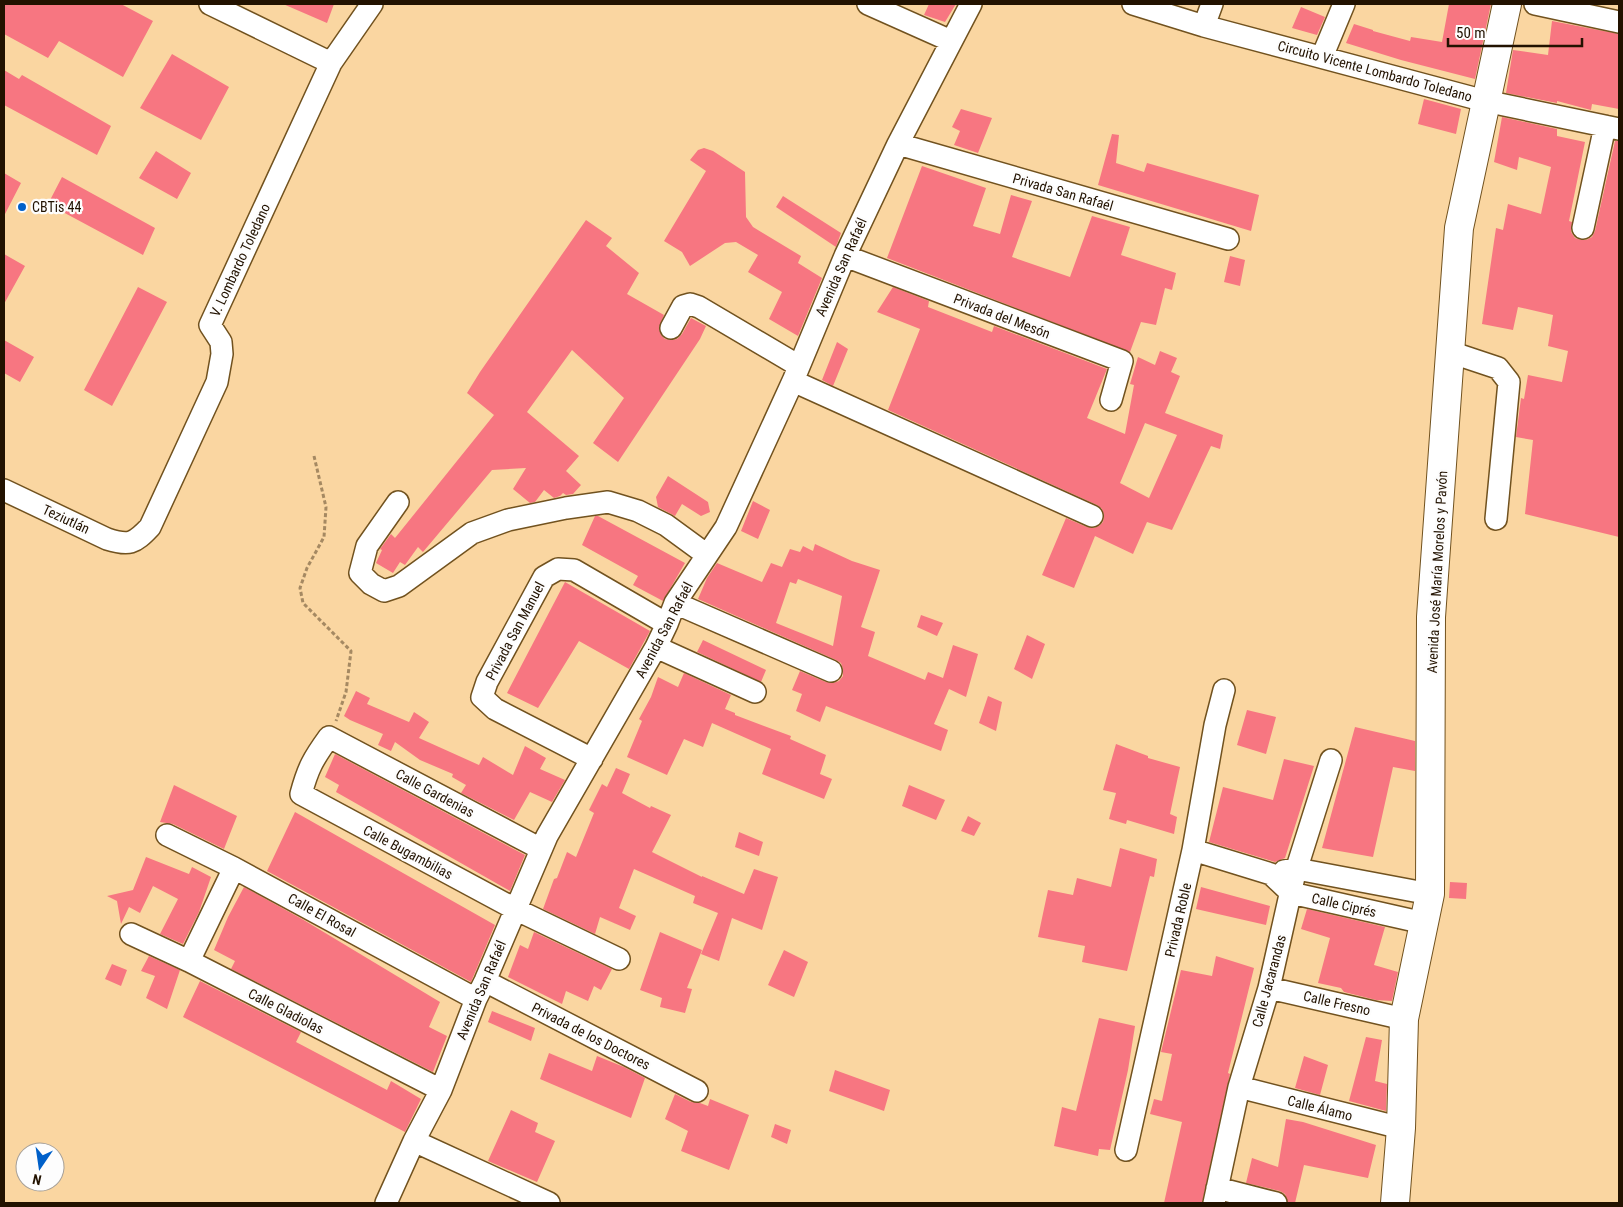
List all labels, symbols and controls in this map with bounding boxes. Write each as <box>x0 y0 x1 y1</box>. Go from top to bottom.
scale bar <box>1448 15 1582 47</box>
text: 50 m <box>1456 24 1486 42</box>
street label: Circuito Vicente Lombardo Toledano <box>1276 37 1474 105</box>
street label: Privada San Rafaél <box>1011 170 1115 214</box>
place label: CBTis 44 <box>32 199 81 215</box>
marker: CBTis 44 <box>16 201 28 213</box>
street label: V. Lombardo Toledano <box>207 201 273 319</box>
street label: Avenida San Rafaél <box>812 215 870 319</box>
street label: Privada del Mesón <box>952 290 1052 342</box>
street label: Avenida José María Morelos y Pavón <box>1424 470 1450 674</box>
street label: Teziutlán <box>40 501 92 537</box>
street label: Privada San Manuel <box>482 579 548 683</box>
street label: Avenida San Rafaél <box>632 579 696 681</box>
street label: Calle Gardenias <box>393 766 477 820</box>
street label: Calle Bugambilias <box>361 822 455 882</box>
street label: Privada Roble <box>1162 881 1194 959</box>
street label: Calle El Rosal <box>285 890 359 940</box>
street label: Calle Ciprés <box>1310 890 1378 920</box>
street label: Calle Jacarandas <box>1249 933 1289 1029</box>
street label: Avenida San Rafaél <box>453 938 509 1042</box>
street label: Calle Gladiolas <box>246 985 326 1037</box>
street label: Calle Fresno <box>1302 988 1372 1018</box>
street label: Privada de los Doctores <box>529 999 653 1073</box>
street label: Calle Álamo <box>1286 1091 1354 1124</box>
north arrow <box>15 1142 65 1192</box>
text: N <box>31 1171 43 1188</box>

